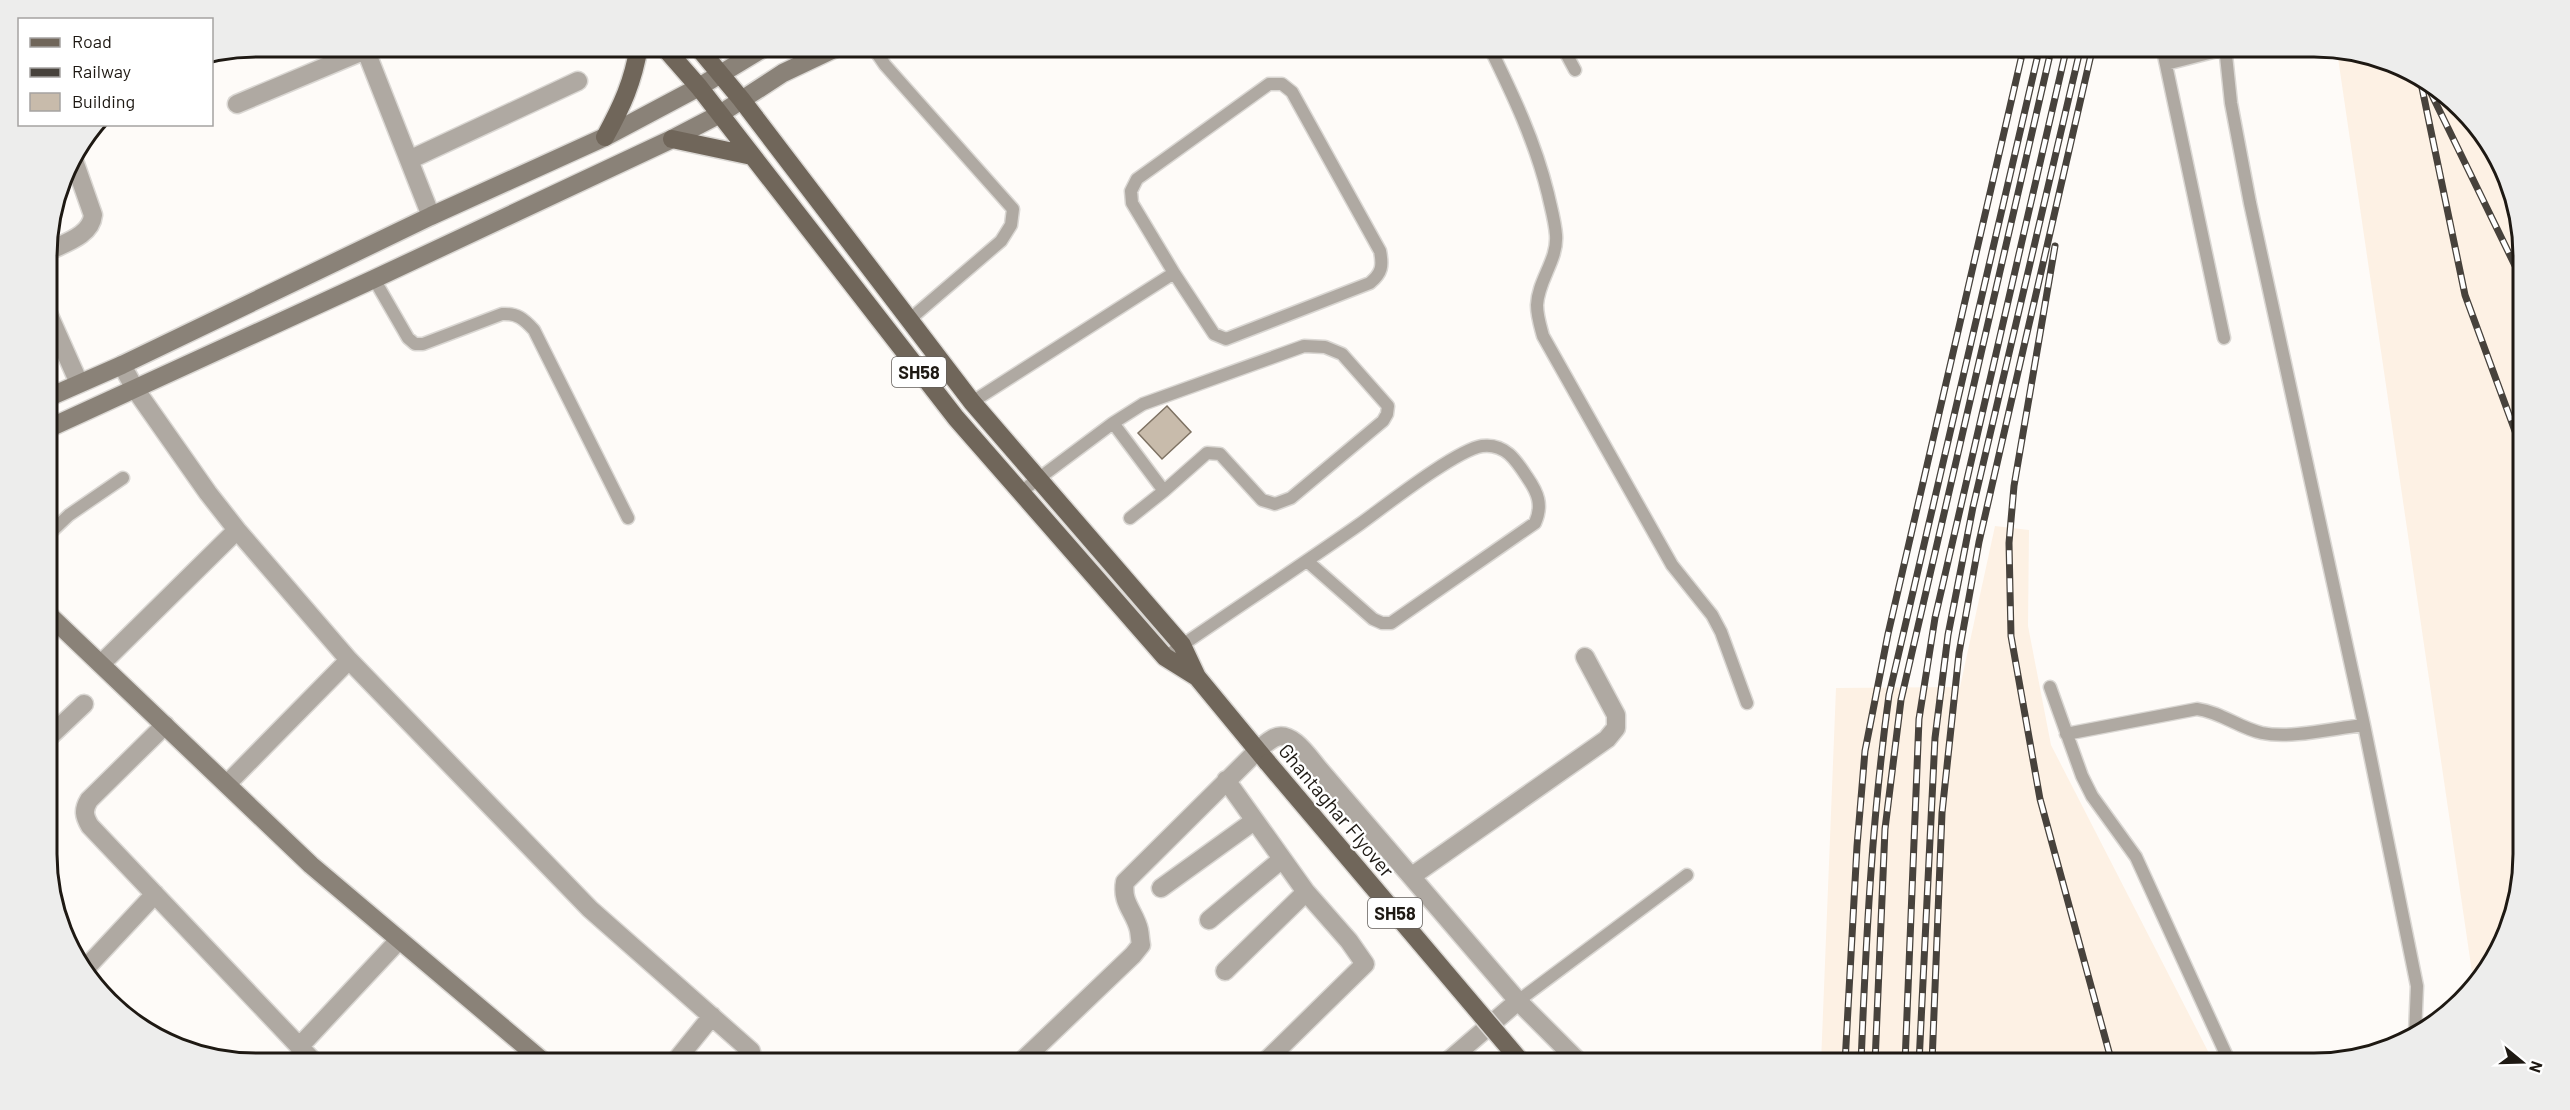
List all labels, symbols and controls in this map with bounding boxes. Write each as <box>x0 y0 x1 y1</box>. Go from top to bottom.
legend <box>18 18 213 126</box>
text: Road <box>72 30 112 52</box>
text: Railway <box>72 60 131 82</box>
text: Building <box>72 90 135 112</box>
road number: SH58 <box>892 357 946 387</box>
street label: Ghantaghar Flyover <box>1274 738 1400 882</box>
road number: SH58 <box>1368 898 1422 928</box>
north arrow <box>2492 1032 2552 1092</box>
text: N <box>2526 1059 2547 1075</box>

